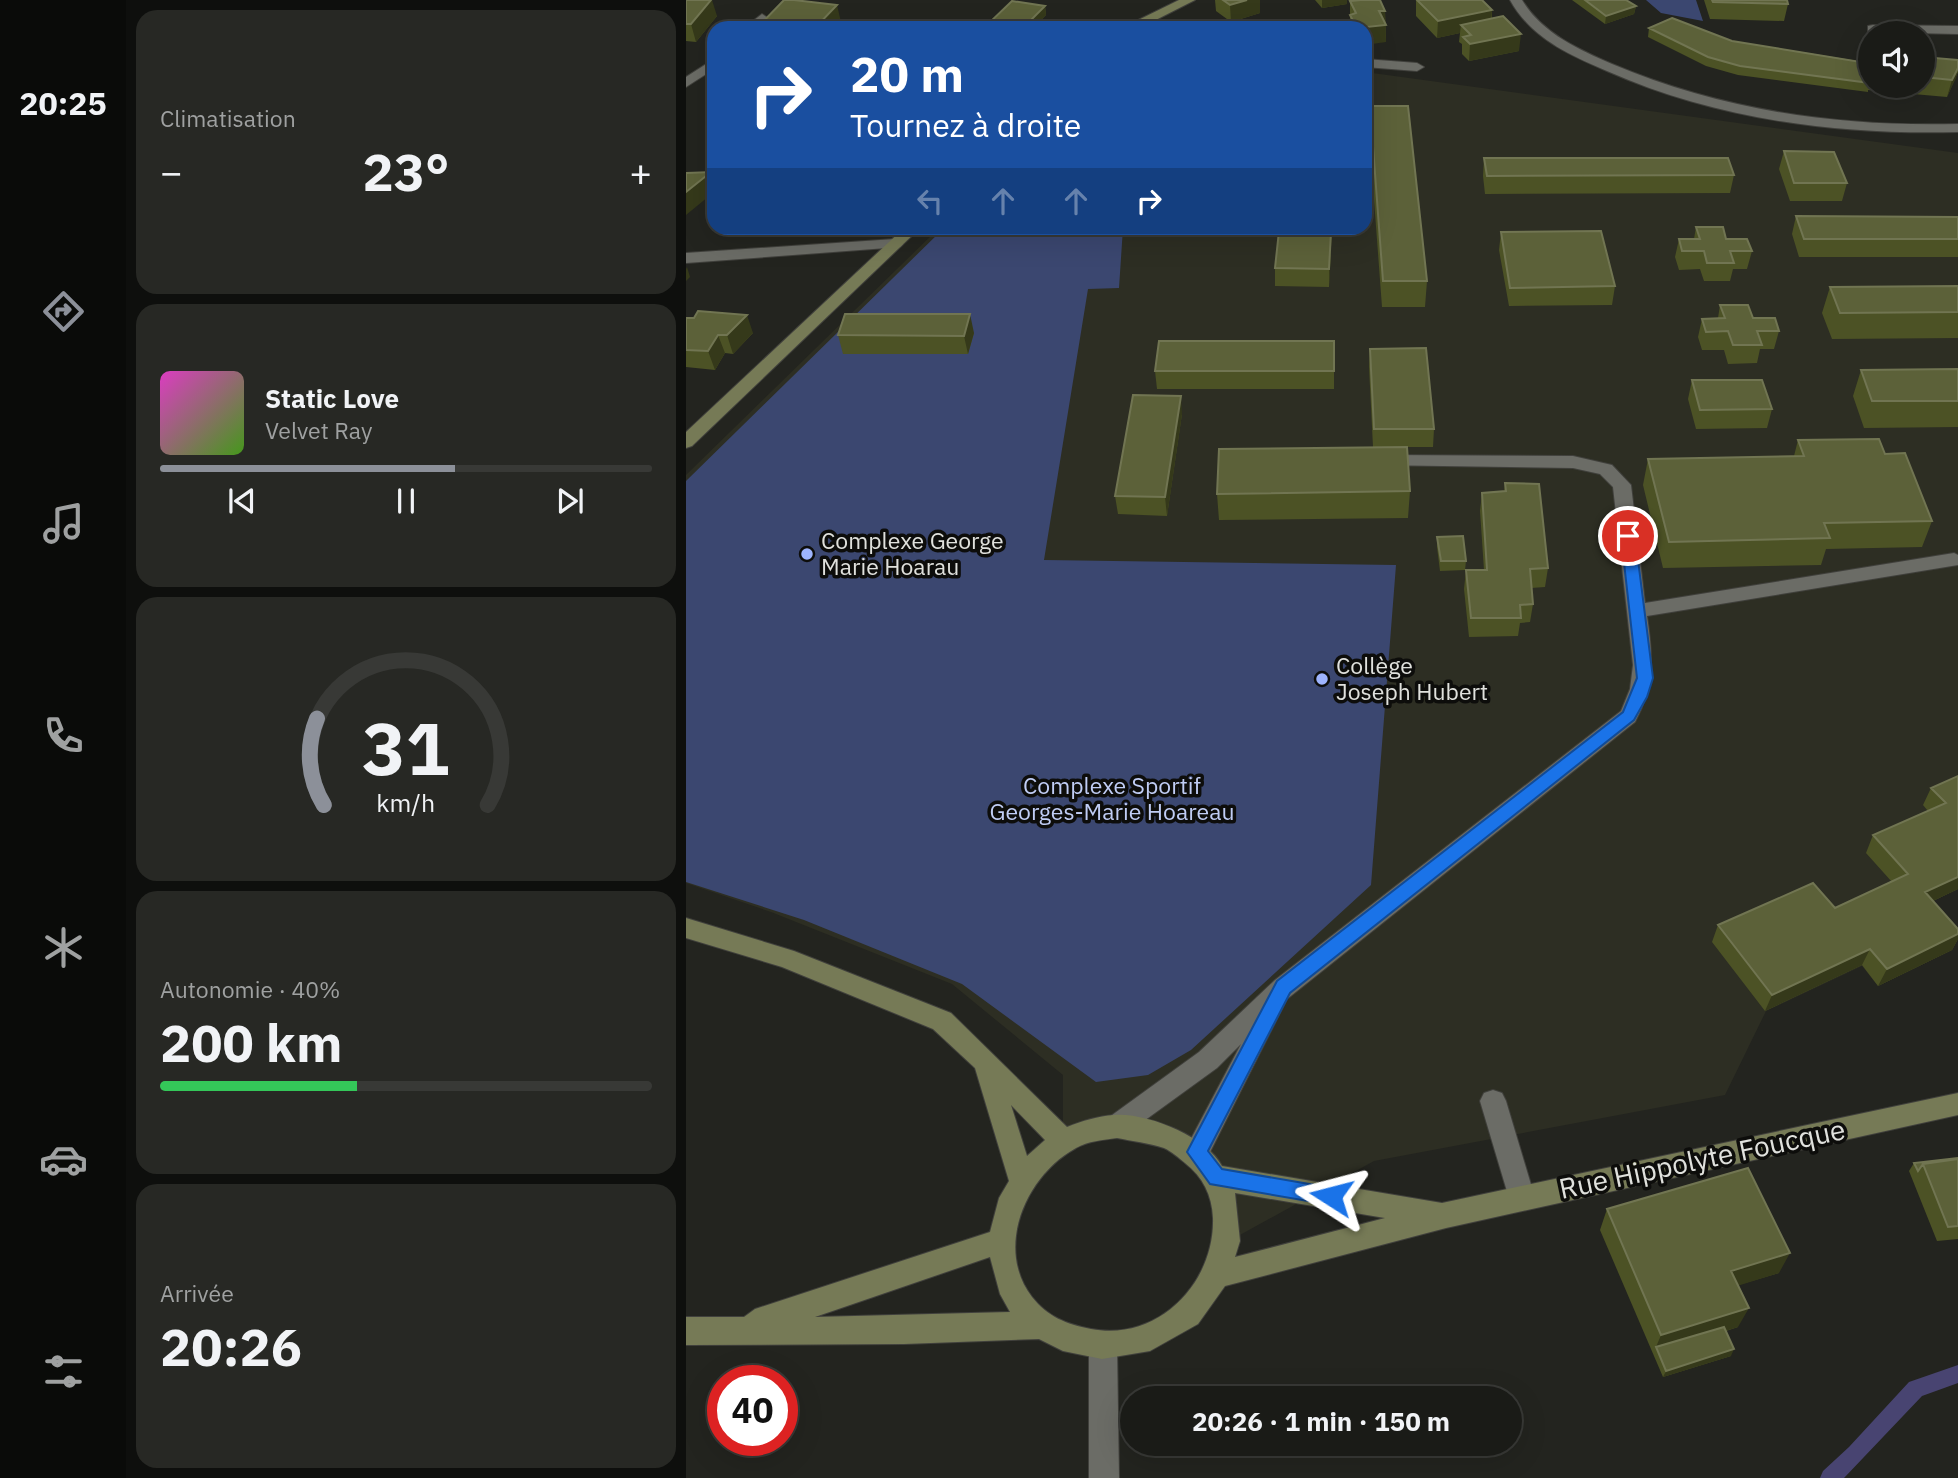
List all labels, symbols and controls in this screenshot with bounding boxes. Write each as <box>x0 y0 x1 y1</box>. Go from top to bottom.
map controls <box>1858 21 1935 98</box>
button: sound <box>1858 21 1935 98</box>
text: 20 m <box>850 42 964 105</box>
icon: right <box>735 49 826 140</box>
text: 20:25 <box>19 82 107 124</box>
text: Climatisation <box>160 103 296 133</box>
text: Tournez à droite <box>850 104 1081 146</box>
text: 23° <box>363 138 449 205</box>
text: − <box>160 147 183 196</box>
text: + <box>629 147 652 196</box>
icon: left <box>911 182 949 220</box>
icon: ahead <box>984 182 1022 220</box>
icon: ahead <box>1057 182 1095 220</box>
icon: right <box>1130 182 1168 220</box>
icon: directions <box>39 287 88 336</box>
text: Static Love <box>265 381 399 415</box>
text: Velvet Ray <box>265 415 372 445</box>
icon: previous <box>223 482 261 520</box>
icon: pause <box>387 482 425 520</box>
icon: next <box>551 482 589 520</box>
icon: music <box>39 499 88 548</box>
pin <box>1598 506 1658 566</box>
icon: arrive <box>1609 517 1647 555</box>
place label: Complexe George Marie Hoarau <box>821 525 1004 581</box>
marker: Complexe George Marie Hoarau <box>799 546 815 562</box>
place label: Collège Joseph Hubert <box>1336 650 1488 706</box>
marker: Collège Joseph Hubert <box>1314 671 1330 687</box>
text: 31 <box>362 700 450 795</box>
icon: phone <box>39 711 88 760</box>
park label: Complexe Sportif Georges-Marie Hoareau <box>989 770 1235 826</box>
text: km/h <box>377 786 435 819</box>
icon: climate <box>39 923 88 972</box>
text: Autonomie · 40% <box>160 974 340 1004</box>
text: 200 km <box>160 1009 342 1076</box>
street label: Rue Hippolyte Foucque <box>1555 1110 1848 1207</box>
icon: car <box>39 1135 88 1184</box>
position arrow <box>1294 1159 1368 1233</box>
text: Arrivée <box>160 1278 234 1308</box>
text: 20:26 <box>160 1313 302 1380</box>
icon: filters <box>39 1347 88 1396</box>
speed limit sign: 40 <box>707 1365 798 1456</box>
text: 20:26 · 1 min · 150 m <box>1192 1404 1450 1438</box>

